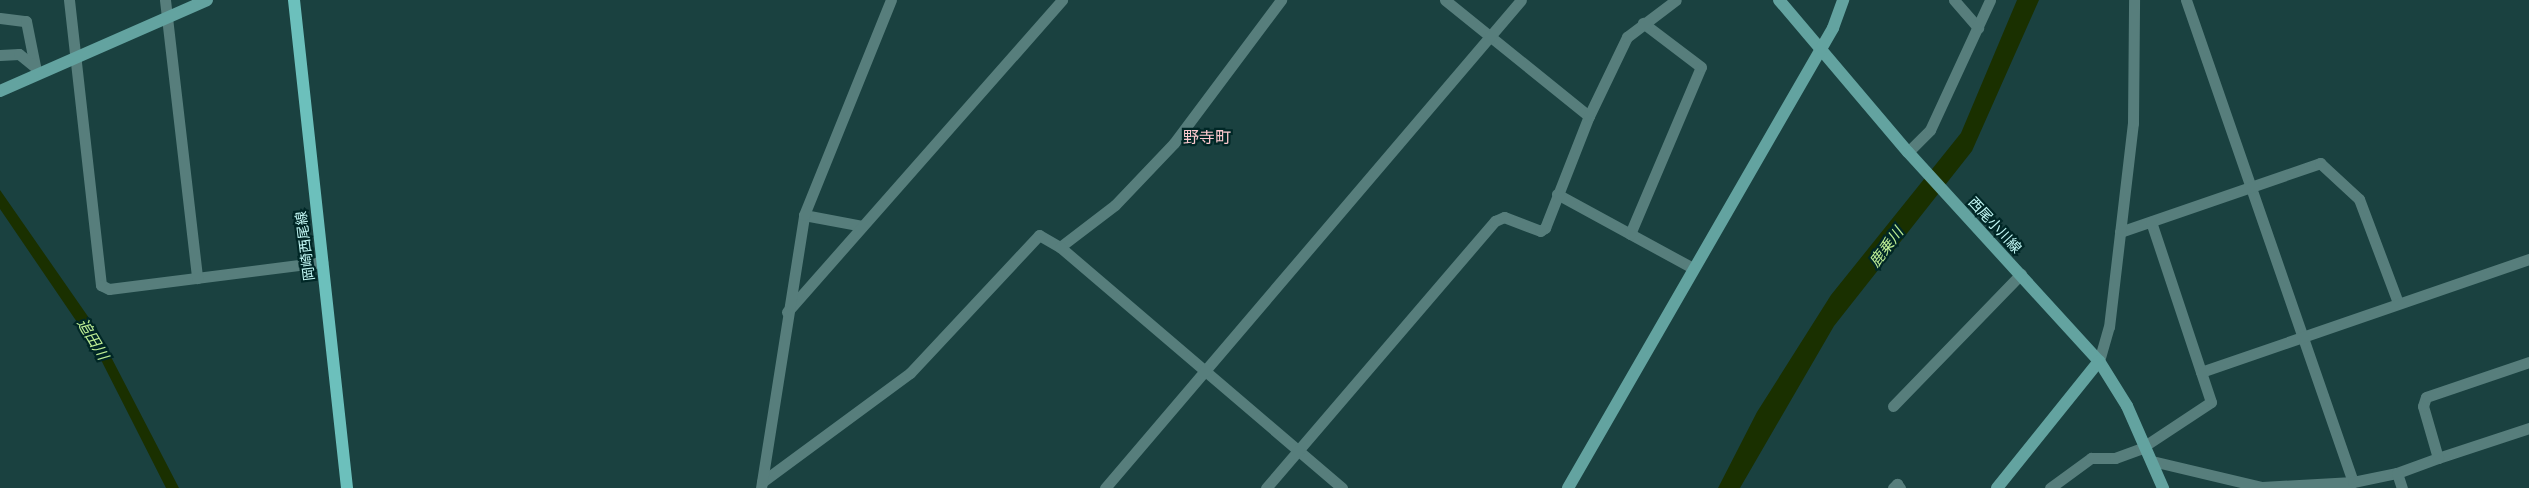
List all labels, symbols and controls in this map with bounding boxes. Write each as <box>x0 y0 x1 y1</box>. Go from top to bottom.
district label: 野寺町 <box>1183 127 1231 147</box>
street label: 西尾小川線 <box>1965 194 2025 256</box>
street label: 岡崎西尾線 <box>292 210 318 282</box>
water label: 鹿乗川 <box>1865 224 1907 270</box>
water label: 追田川 <box>74 315 112 363</box>

